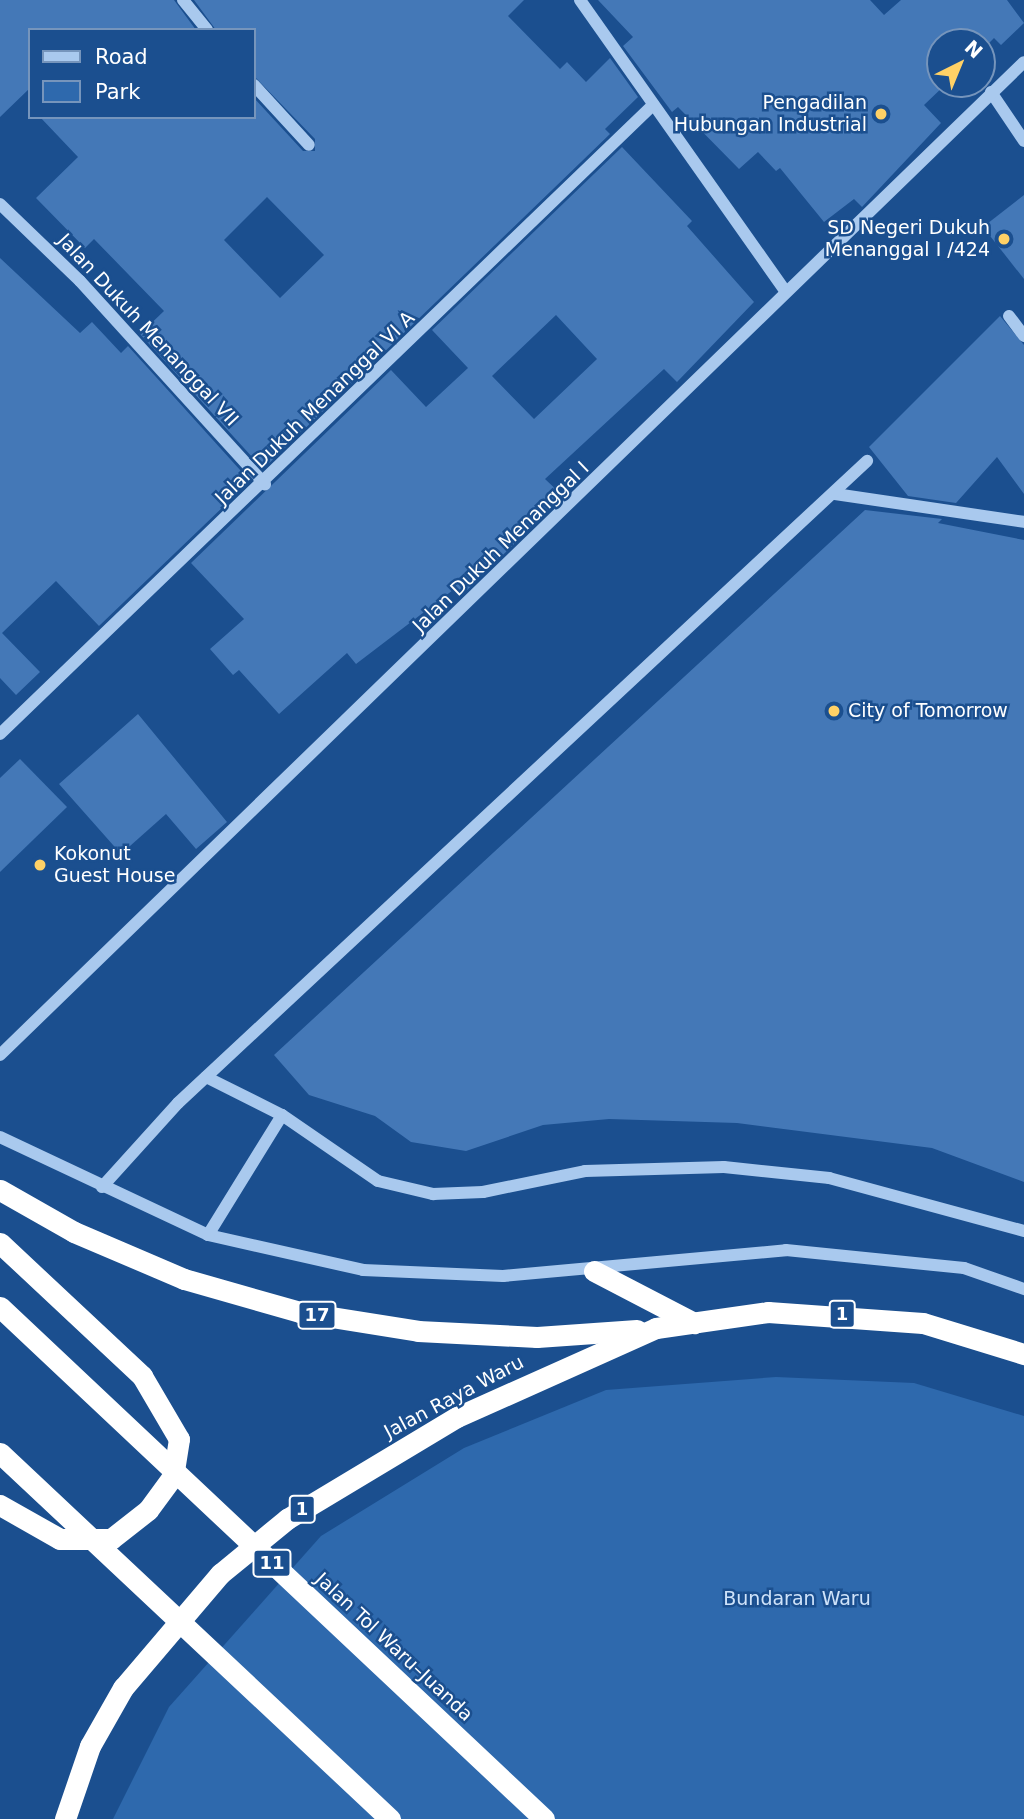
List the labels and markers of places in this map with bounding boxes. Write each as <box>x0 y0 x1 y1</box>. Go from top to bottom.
place label: Pengadilan Hubungan Industrial <box>674 92 867 136</box>
marker: Pengadilan Hubungan Industrial <box>873 106 889 122</box>
place label: SD Negeri Dukuh Menanggal I /424 <box>825 217 990 261</box>
marker: SD Negeri Dukuh Menanggal I /424 <box>996 231 1012 247</box>
place label: City of Tomorrow <box>848 700 1008 722</box>
marker: City of Tomorrow <box>826 703 842 719</box>
place label: Kokonut Guest House <box>54 843 175 887</box>
marker: Kokonut Guest House <box>32 857 48 873</box>

